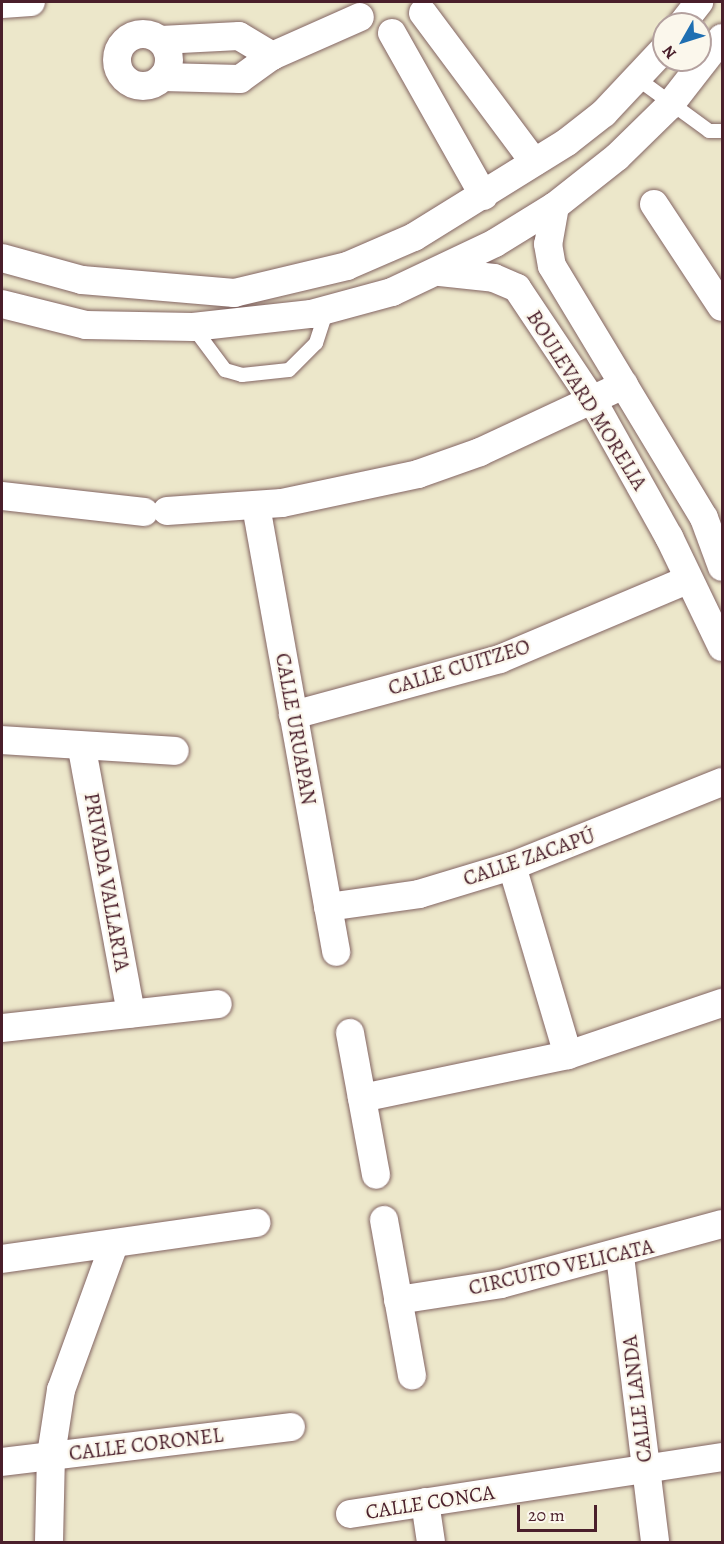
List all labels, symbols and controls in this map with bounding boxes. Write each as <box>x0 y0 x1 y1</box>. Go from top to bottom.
north arrow <box>652 12 712 72</box>
text: N <box>657 41 682 64</box>
street label: BOULEVARD MORELIA <box>521 305 653 495</box>
street label: CALLE CUITZEO <box>385 633 533 701</box>
street label: CALLE URUAPAN <box>270 651 322 807</box>
street label: PRIVADA VALLARTA <box>79 791 135 973</box>
street label: CALLE ZACAPÚ <box>460 823 598 891</box>
street label: CIRCUITO VELICATA <box>466 1233 656 1301</box>
street label: CALLE LANDA <box>617 1334 657 1464</box>
street label: CALLE CORONEL <box>67 1422 225 1466</box>
street label: CALLE CONCA <box>364 1479 496 1525</box>
scale bar <box>520 1493 600 1531</box>
text: 20 m <box>528 1503 565 1527</box>

